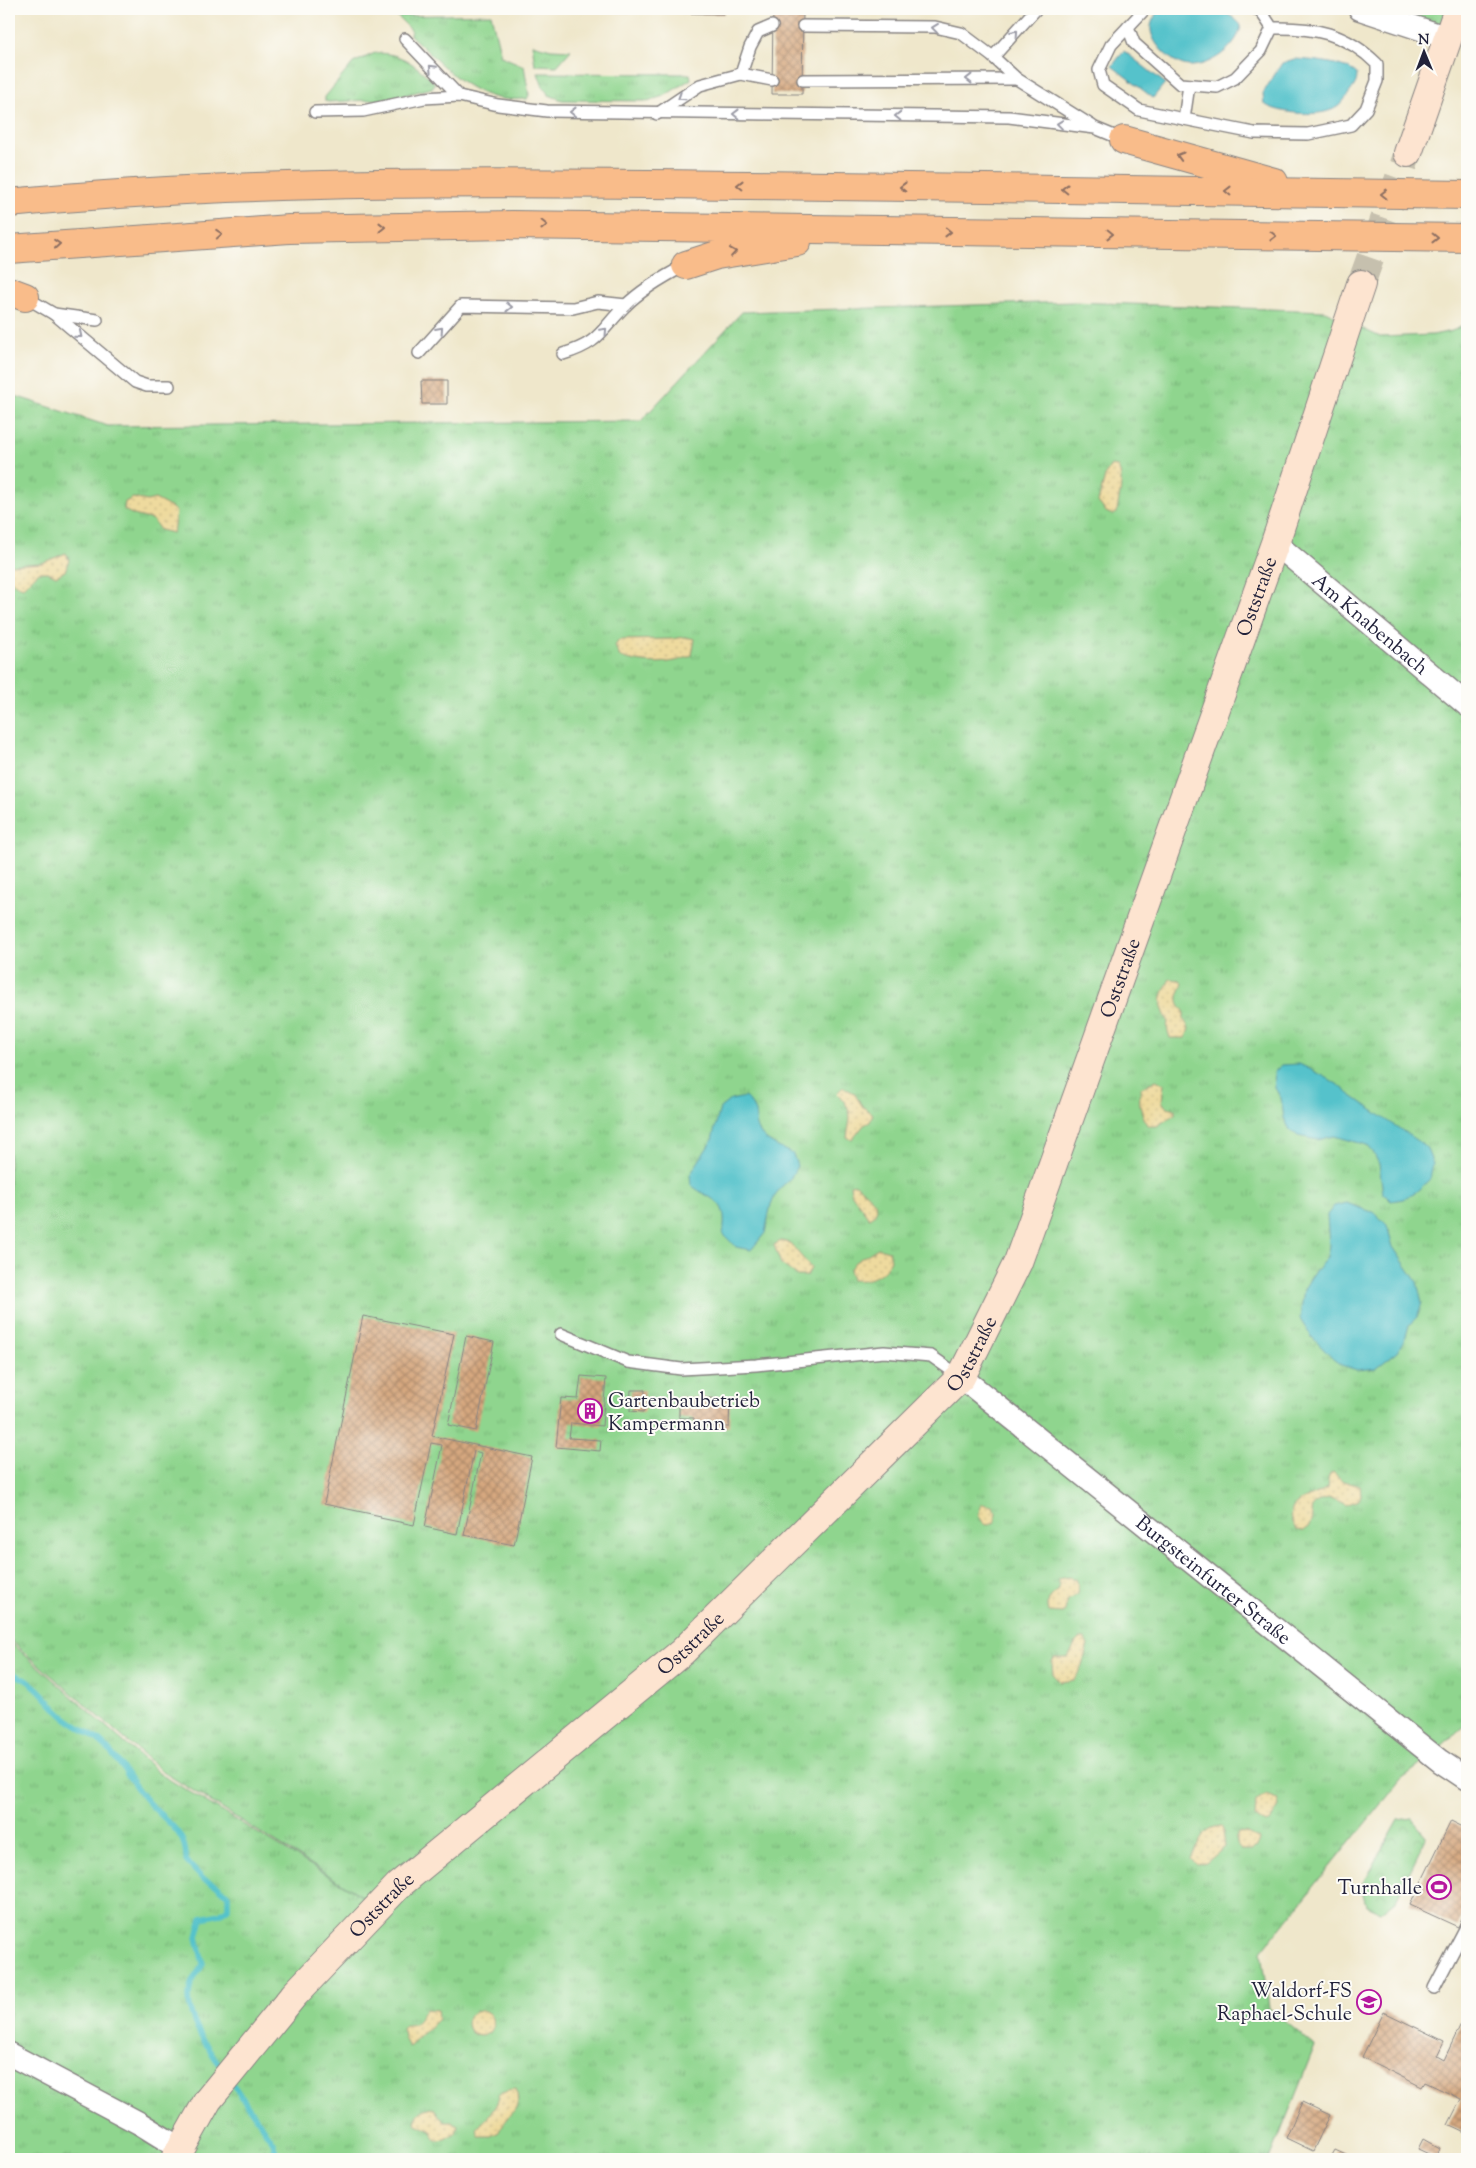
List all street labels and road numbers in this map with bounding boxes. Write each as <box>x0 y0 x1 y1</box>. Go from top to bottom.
street label: Oststraße <box>1231 553 1286 641</box>
street label: Am Knabenbach <box>1304 568 1434 683</box>
street label: Oststraße <box>1094 935 1150 1023</box>
street label: Oststraße <box>941 1312 1006 1401</box>
street label: Burgsteinfurter Straße <box>1128 1510 1296 1653</box>
street label: Oststraße <box>652 1606 732 1684</box>
street label: Oststraße <box>343 1866 422 1946</box>

